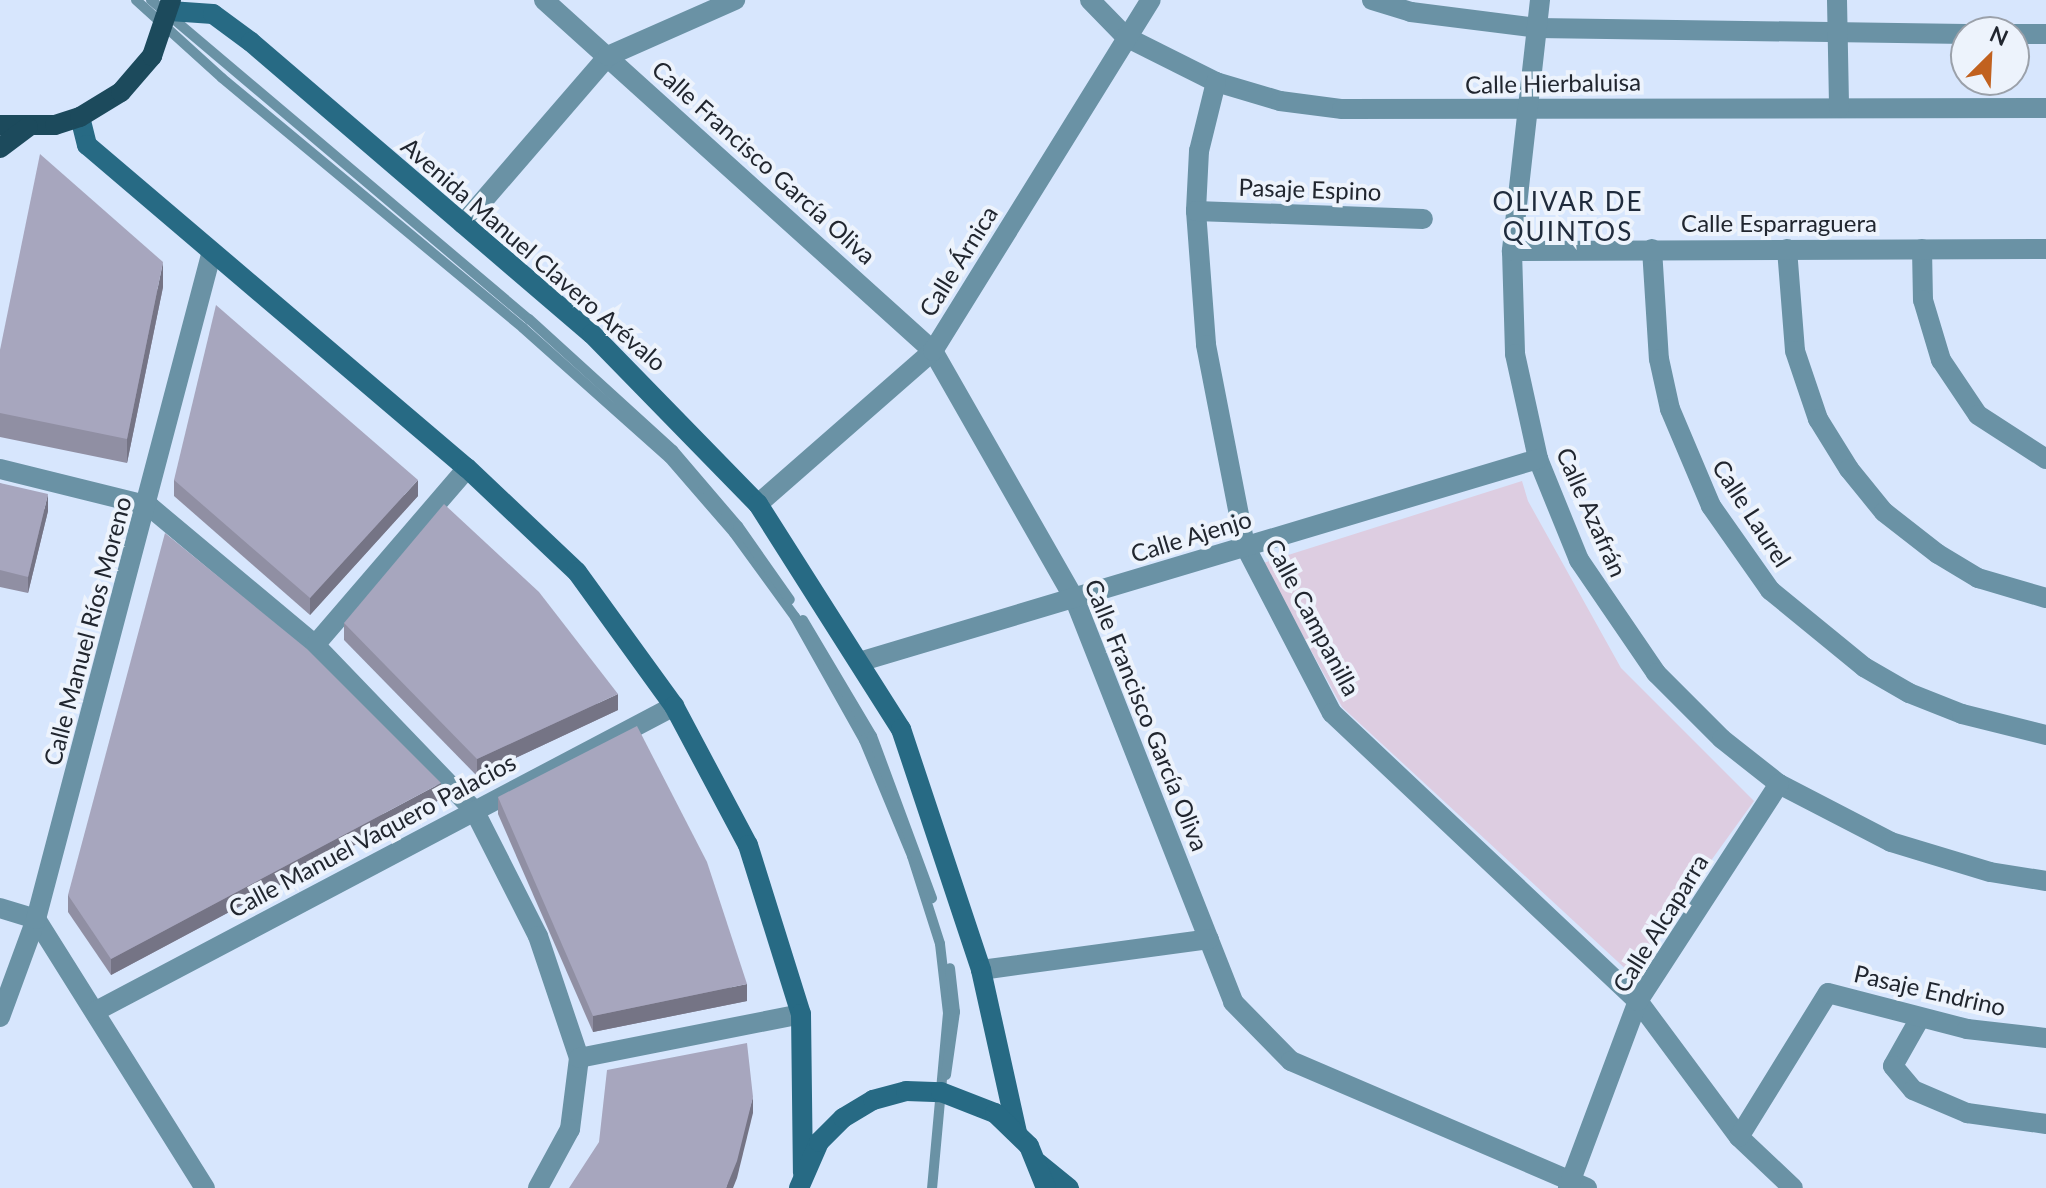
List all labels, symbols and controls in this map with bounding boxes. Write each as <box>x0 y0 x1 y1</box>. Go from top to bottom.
north arrow <box>1950 16 2030 96</box>
text: N <box>1986 20 2012 51</box>
street label: Calle Francisco García Oliva <box>646 54 882 270</box>
street label: Calle Hierbaluisa <box>1465 67 1641 99</box>
street label: Avenida Manuel Clavero Arévalo <box>395 131 673 377</box>
street label: Pasaje Espino <box>1238 172 1382 206</box>
district label: OLIVAR DE QUINTOS <box>1493 186 1643 248</box>
street label: Calle Árnica <box>913 200 1003 322</box>
street label: Calle Esparraguera <box>1681 209 1877 237</box>
street label: Calle Azafrán <box>1551 443 1633 581</box>
street label: Calle Laurel <box>1707 454 1797 572</box>
street label: Calle Manuel Ríos Moreno <box>37 493 137 769</box>
street label: Calle Ajenjo <box>1127 504 1255 568</box>
street label: Calle Campanilla <box>1260 534 1366 700</box>
street label: Calle Francisco García Oliva <box>1079 575 1215 855</box>
street label: Calle Manuel Vaquero Palacios <box>223 747 521 923</box>
street label: Calle Alcaparra <box>1606 848 1714 998</box>
street label: Pasaje Endrino <box>1851 959 2009 1021</box>

